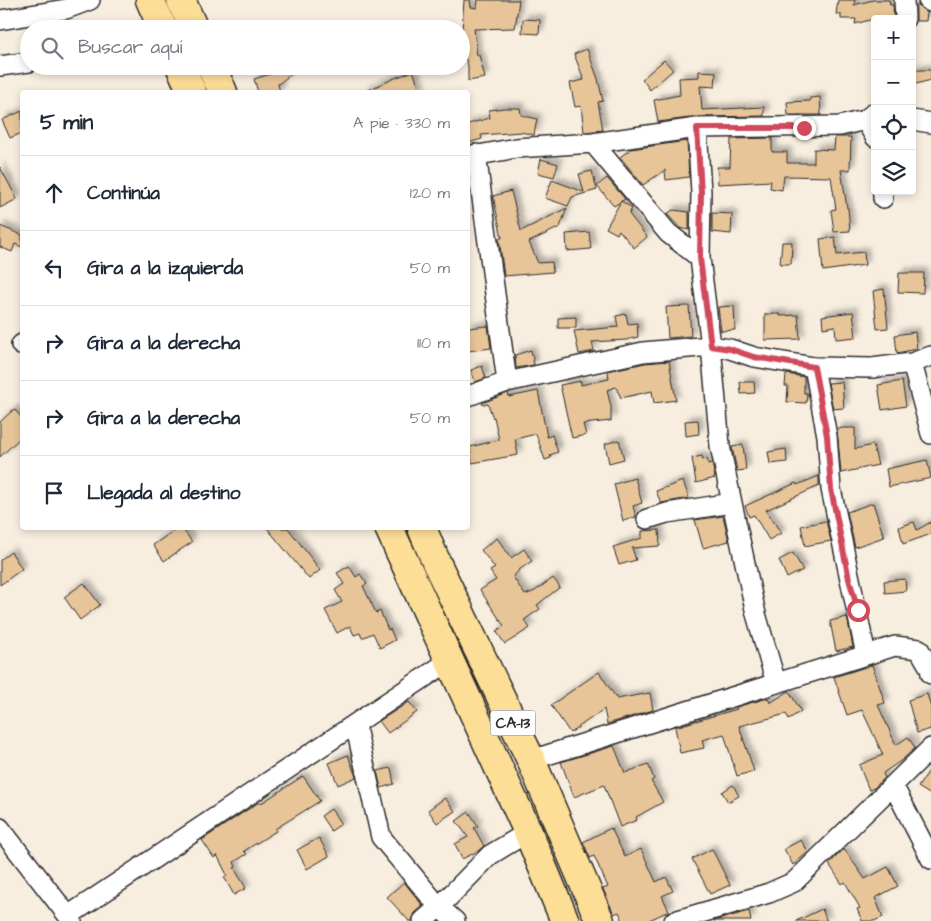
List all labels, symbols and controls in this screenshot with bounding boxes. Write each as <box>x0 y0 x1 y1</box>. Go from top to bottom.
map controls <box>871 15 916 195</box>
button: + <box>871 15 916 60</box>
search box <box>20 20 470 75</box>
icon: search <box>38 34 66 62</box>
text: Buscar aquí <box>78 34 182 61</box>
button: − <box>871 60 916 105</box>
button: locate <box>871 105 916 150</box>
text: 5 min <box>40 108 93 137</box>
text: A pie · 330 m <box>353 112 450 134</box>
route end <box>793 117 816 140</box>
button: layers <box>871 150 916 195</box>
icon: ahead <box>40 179 68 207</box>
text: Continúa <box>87 180 160 207</box>
text: 120 m <box>410 182 450 204</box>
icon: left <box>40 254 68 282</box>
text: Gira a la izquierda <box>87 255 243 282</box>
text: 50 m <box>410 257 450 279</box>
icon: right <box>40 329 68 357</box>
text: Gira a la derecha <box>87 330 240 357</box>
text: 110 m <box>417 332 450 354</box>
icon: right <box>40 404 68 432</box>
text: Gira a la derecha <box>87 405 240 432</box>
text: 50 m <box>410 407 450 429</box>
icon: arrive <box>40 479 68 507</box>
text: Llegada al destino <box>87 480 240 507</box>
route start <box>847 599 870 622</box>
road number: CA-13 <box>490 710 536 736</box>

